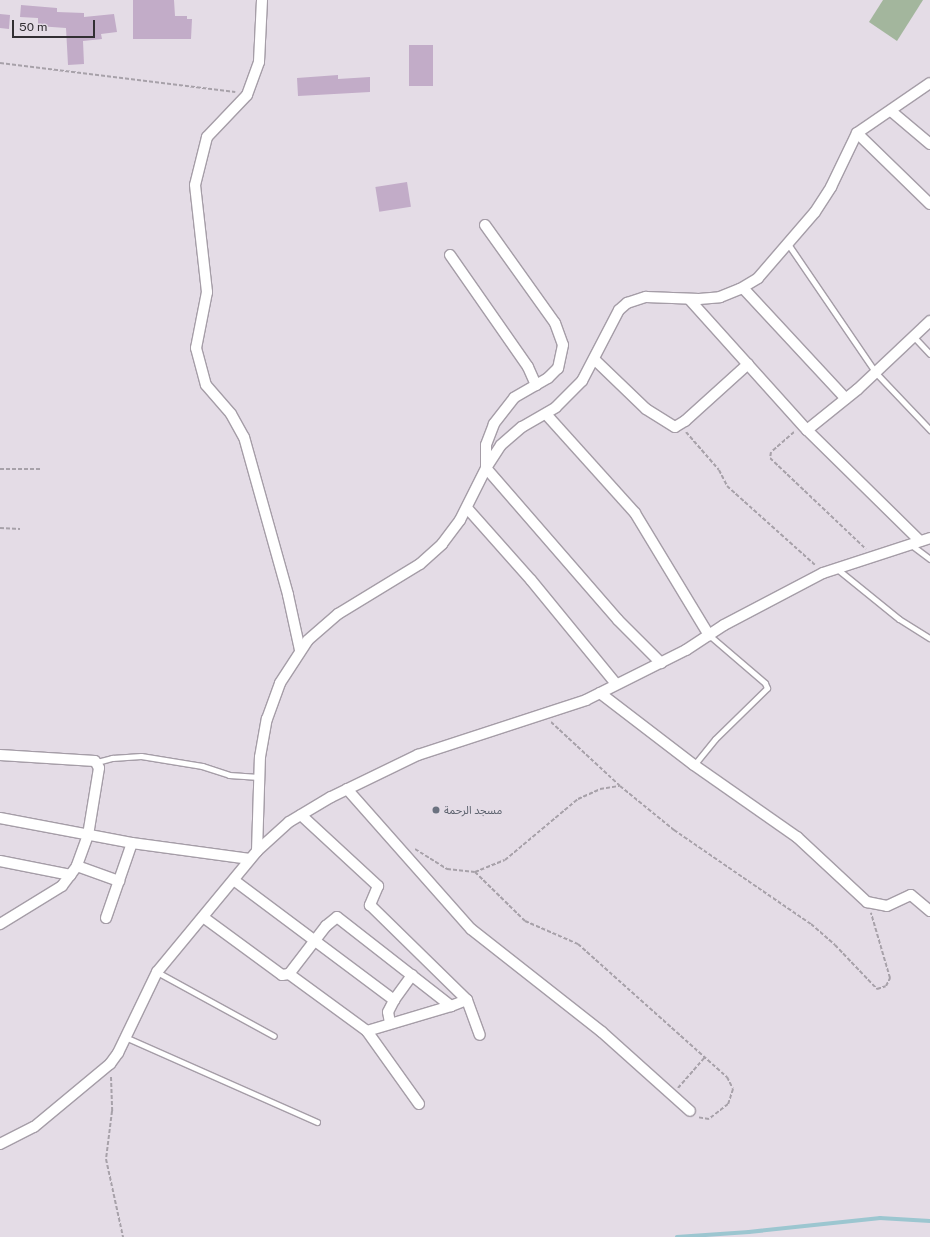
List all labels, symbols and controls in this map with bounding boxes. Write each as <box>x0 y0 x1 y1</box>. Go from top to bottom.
scale bar <box>14 12 97 38</box>
text: 50 m <box>19 20 47 34</box>
place label: مسجد الرحمة <box>444 803 502 817</box>
marker: مسجد الرحمة <box>431 805 441 815</box>

